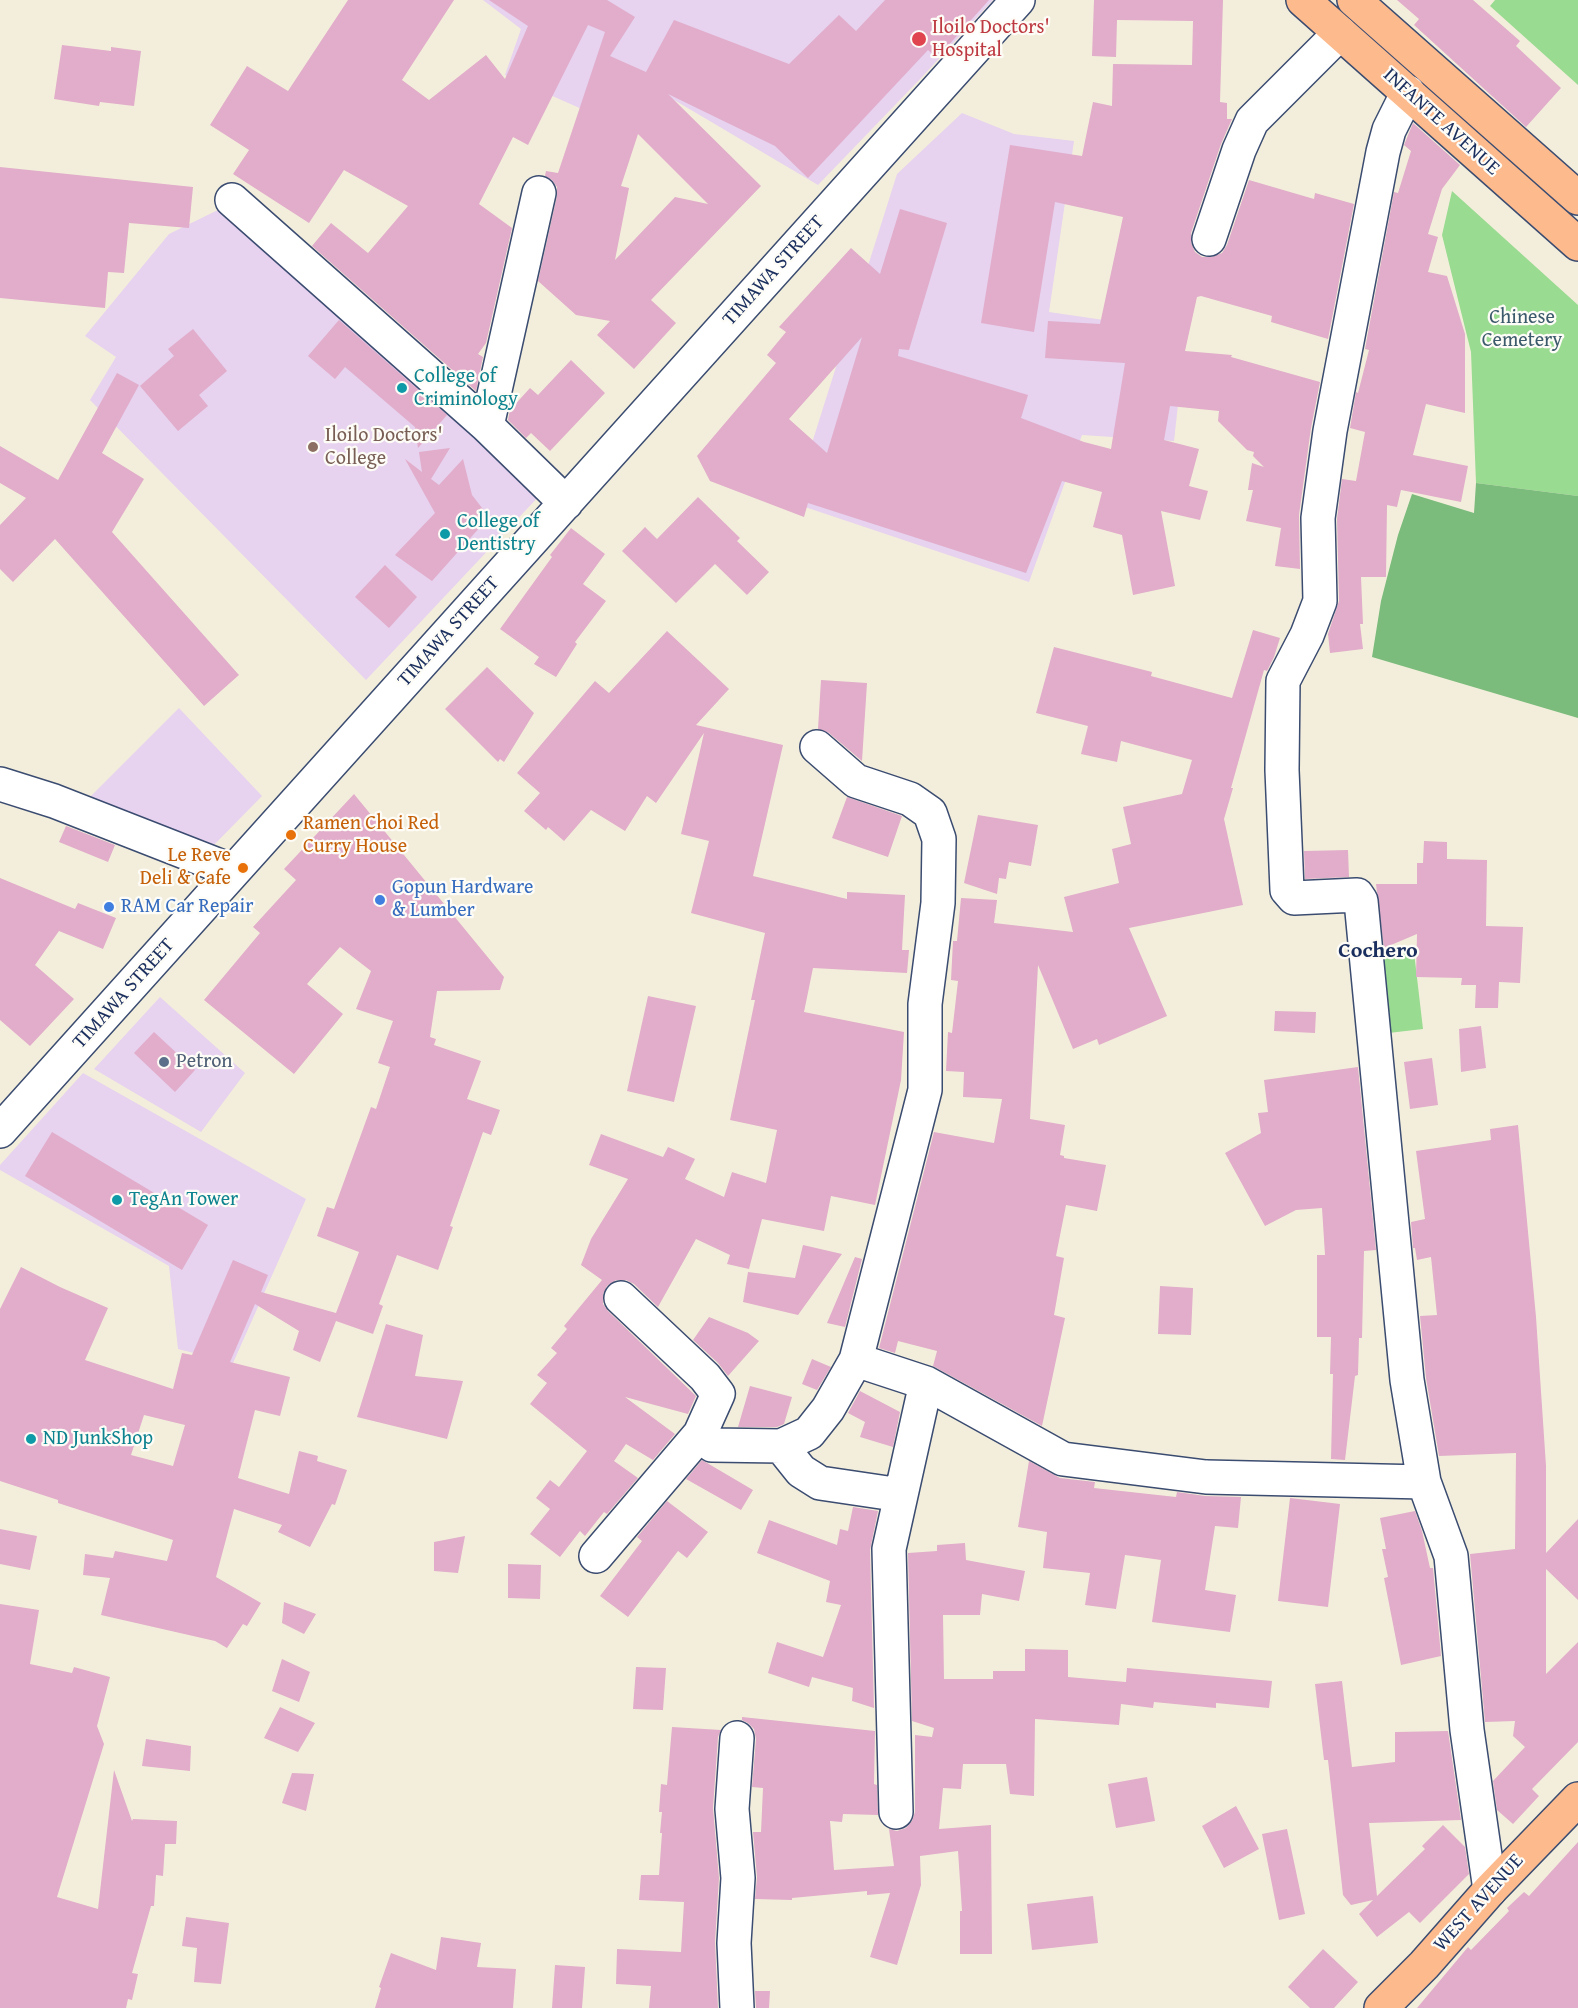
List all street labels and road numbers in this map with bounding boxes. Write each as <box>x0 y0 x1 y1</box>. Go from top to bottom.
street label: INFANTE AVENUE <box>1378 63 1504 181</box>
street label: TIMAWA STREET <box>718 211 830 331</box>
street label: TIMAWA STREET <box>393 572 505 692</box>
street label: TIMAWA STREET <box>68 934 180 1054</box>
street label: WEST AVENUE <box>1429 1849 1529 1957</box>

